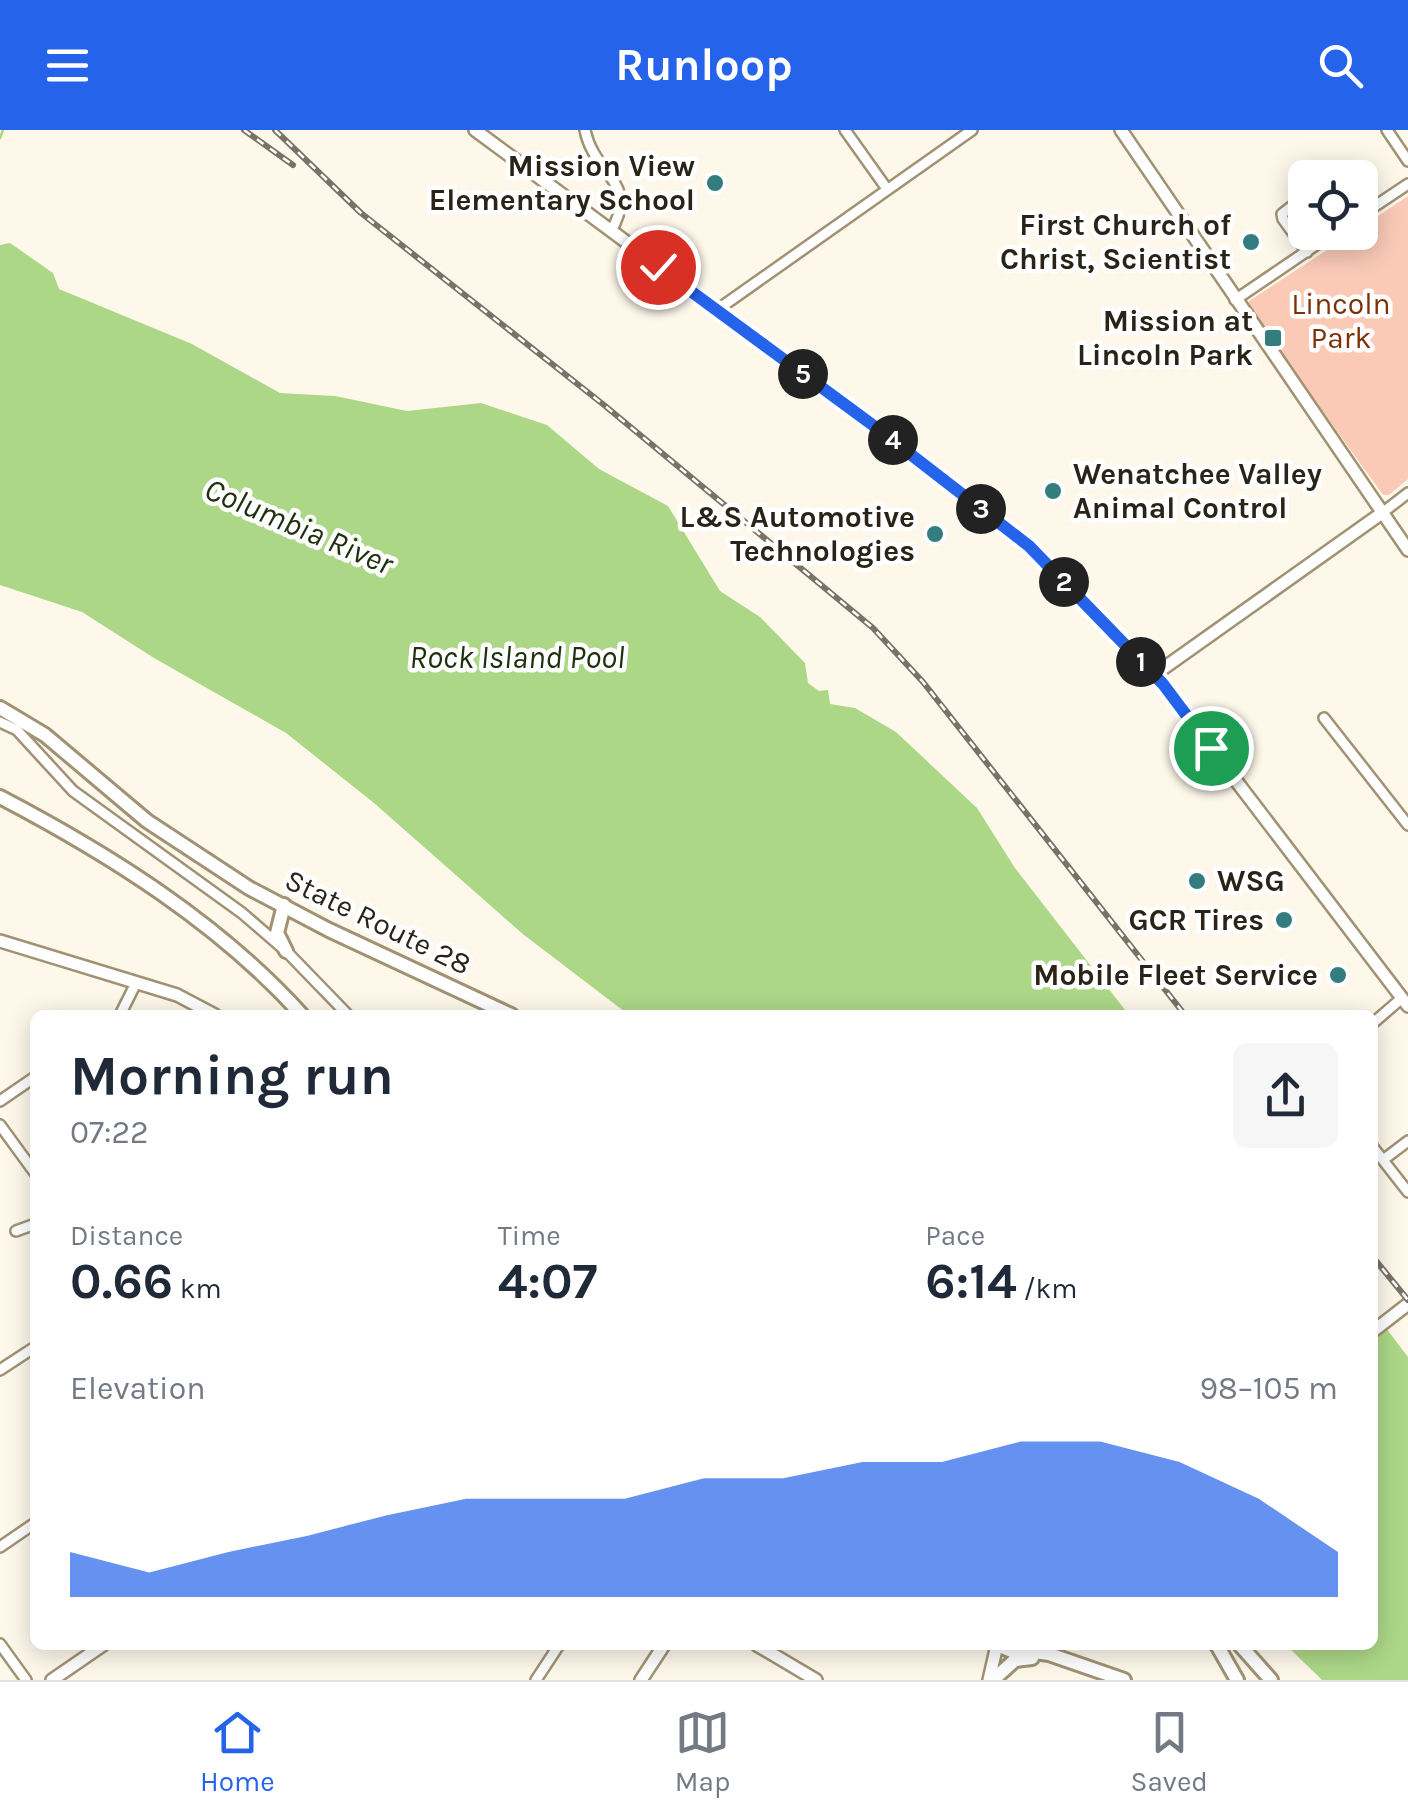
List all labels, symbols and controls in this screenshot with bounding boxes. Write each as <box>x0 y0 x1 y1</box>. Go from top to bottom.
icon: menu <box>40 38 95 93</box>
icon: search <box>1313 38 1368 93</box>
text: Runloop <box>615 39 793 91</box>
place label: Mission View Elementary School <box>429 148 695 218</box>
map controls <box>1288 160 1378 250</box>
button: locate <box>1288 160 1378 250</box>
marker: Mission View Elementary School <box>704 172 726 194</box>
place label: First Church of Christ, Scientist <box>1000 207 1232 277</box>
pin <box>616 225 701 310</box>
marker: First Church of Christ, Scientist <box>1240 231 1262 253</box>
icon: check <box>631 240 686 295</box>
park label: Lincoln Park <box>1291 286 1391 356</box>
place label: Mission at Lincoln Park <box>1077 303 1253 373</box>
marker: Mission at Lincoln Park <box>1262 327 1284 349</box>
pin: 5 <box>778 349 828 399</box>
text: 5 <box>795 357 811 390</box>
pin: 4 <box>868 415 918 465</box>
text: 4 <box>885 423 901 456</box>
place label: Wenatchee Valley Animal Control <box>1073 456 1322 526</box>
water label: Columbia River <box>199 470 399 583</box>
marker: Wenatchee Valley Animal Control <box>1042 480 1064 502</box>
pin: 3 <box>956 484 1006 534</box>
text: 3 <box>972 492 990 525</box>
place label: L&S Automotive Technologies <box>680 499 915 569</box>
marker: L&S Automotive Technologies <box>924 523 946 545</box>
pin: 2 <box>1039 557 1089 607</box>
text: 2 <box>1056 565 1072 598</box>
pin: 1 <box>1116 637 1166 687</box>
water label: Rock Island Pool <box>409 639 625 676</box>
text: 1 <box>1136 645 1146 678</box>
pin <box>1169 706 1254 791</box>
icon: arrive <box>1184 721 1239 776</box>
street label: State Route 28 <box>279 861 477 983</box>
place label: WSG <box>1217 863 1285 899</box>
marker: WSG <box>1186 870 1208 892</box>
place label: GCR Tires <box>1129 902 1264 938</box>
marker: GCR Tires <box>1273 909 1295 931</box>
place label: Mobile Fleet Service <box>1033 957 1318 993</box>
marker: Mobile Fleet Service <box>1327 964 1349 986</box>
button: share <box>1233 1043 1338 1148</box>
text: Morning run <box>70 1044 394 1108</box>
text: 07:22 <box>70 1114 148 1151</box>
text: Distance <box>70 1219 183 1252</box>
text: Time <box>498 1219 561 1252</box>
text: Pace <box>925 1219 985 1252</box>
text: 0.66 <box>70 1252 173 1311</box>
text: 4:07 <box>498 1252 597 1311</box>
text: 6:14 <box>925 1252 1017 1311</box>
text: km <box>173 1272 222 1305</box>
text: /km <box>1017 1272 1077 1305</box>
text: Elevation <box>70 1370 205 1407</box>
text: 98–105 m <box>1199 1370 1338 1407</box>
tab: Home <box>200 1705 275 1798</box>
tab: Map <box>675 1705 730 1798</box>
tab: Saved <box>1131 1705 1208 1798</box>

